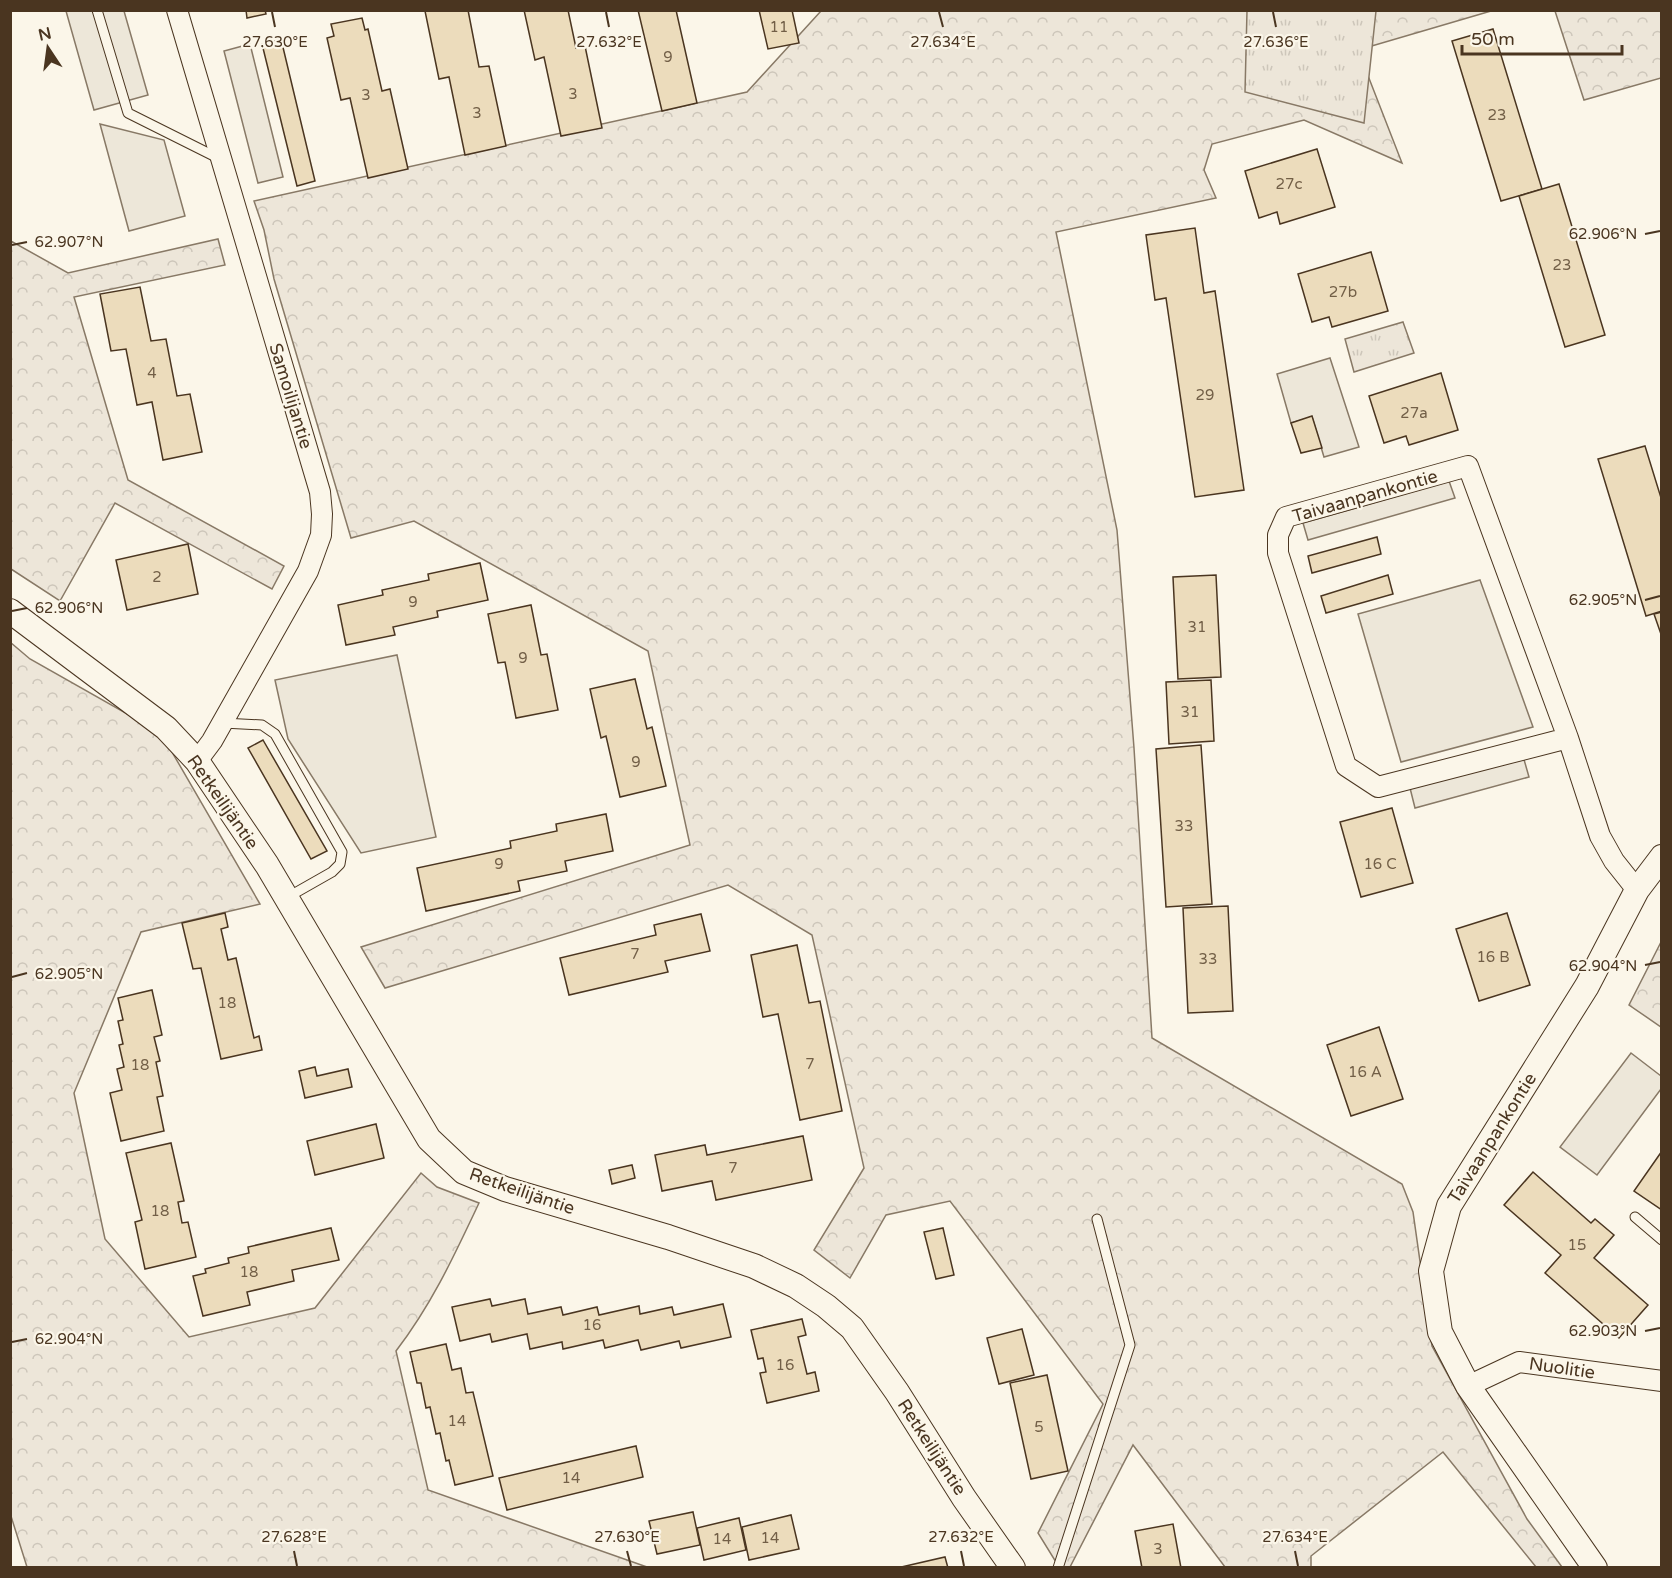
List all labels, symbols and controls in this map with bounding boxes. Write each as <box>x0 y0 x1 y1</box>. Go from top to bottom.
north arrow <box>18 18 78 78</box>
house number: 11 <box>770 18 788 36</box>
scale bar <box>1462 18 1622 56</box>
text: N <box>36 23 53 46</box>
text: 50 m <box>1471 28 1515 50</box>
text: 27.630°E <box>242 33 308 51</box>
text: 27.632°E <box>576 33 642 51</box>
text: 27.634°E <box>910 33 976 51</box>
text: 27.636°E <box>1243 33 1309 51</box>
house number: 9 <box>663 48 673 66</box>
house number: 3 <box>568 85 578 103</box>
house number: 3 <box>361 86 371 104</box>
house number: 3 <box>472 104 482 122</box>
house number: 23 <box>1488 106 1506 124</box>
house number: 27c <box>1276 175 1302 193</box>
text: 62.906°N <box>1569 225 1637 243</box>
text: 62.907°N <box>34 233 104 251</box>
house number: 23 <box>1553 256 1571 274</box>
house number: 27b <box>1329 283 1357 301</box>
street label: Samoilijantie <box>265 341 317 451</box>
house number: 4 <box>147 364 157 382</box>
house number: 29 <box>1196 386 1214 404</box>
house number: 27a <box>1400 404 1428 422</box>
street label: Taivaanpankontie <box>1290 465 1440 527</box>
house number: 2 <box>152 568 162 586</box>
text: 62.905°N <box>1569 591 1637 609</box>
house number: 9 <box>408 593 418 611</box>
text: 62.906°N <box>35 599 103 617</box>
house number: 31 <box>1188 618 1206 636</box>
house number: 9 <box>518 649 528 667</box>
house number: 31 <box>1181 703 1199 721</box>
street label: Retkeilijäntie <box>182 751 264 853</box>
house number: 9 <box>631 753 641 771</box>
house number: 33 <box>1175 817 1193 835</box>
house number: 9 <box>494 855 504 873</box>
house number: 16 C <box>1363 855 1397 873</box>
house number: 7 <box>630 945 640 963</box>
house number: 16 B <box>1476 948 1510 966</box>
house number: 33 <box>1199 950 1217 968</box>
text: 62.904°N <box>1569 957 1637 975</box>
text: 62.905°N <box>35 965 103 983</box>
house number: 18 <box>218 994 236 1012</box>
house number: 7 <box>805 1055 815 1073</box>
house number: 18 <box>131 1056 149 1074</box>
house number: 16 A <box>1348 1063 1382 1081</box>
street label: Taivaanpankontie <box>1443 1069 1541 1207</box>
house number: 7 <box>728 1159 738 1177</box>
street label: Retkeilijäntie <box>466 1163 578 1219</box>
house number: 18 <box>151 1202 169 1220</box>
house number: 15 <box>1568 1236 1586 1254</box>
house number: 18 <box>240 1263 258 1281</box>
house number: 16 <box>583 1316 601 1334</box>
text: 62.903°N <box>1569 1322 1637 1340</box>
text: 62.904°N <box>35 1330 103 1348</box>
street label: Nuolitie <box>1527 1352 1597 1384</box>
house number: 16 <box>776 1356 794 1374</box>
street label: Retkeilijäntie <box>893 1395 971 1499</box>
house number: 14 <box>448 1412 466 1430</box>
house number: 5 <box>1034 1418 1044 1436</box>
house number: 14 <box>562 1469 580 1487</box>
text: 27.628°E <box>261 1528 327 1546</box>
text: 27.630°E <box>594 1528 660 1546</box>
text: 27.632°E <box>928 1528 994 1546</box>
text: 27.634°E <box>1262 1528 1328 1546</box>
house number: 14 <box>761 1529 779 1547</box>
house number: 14 <box>713 1530 731 1548</box>
house number: 3 <box>1153 1540 1163 1558</box>

